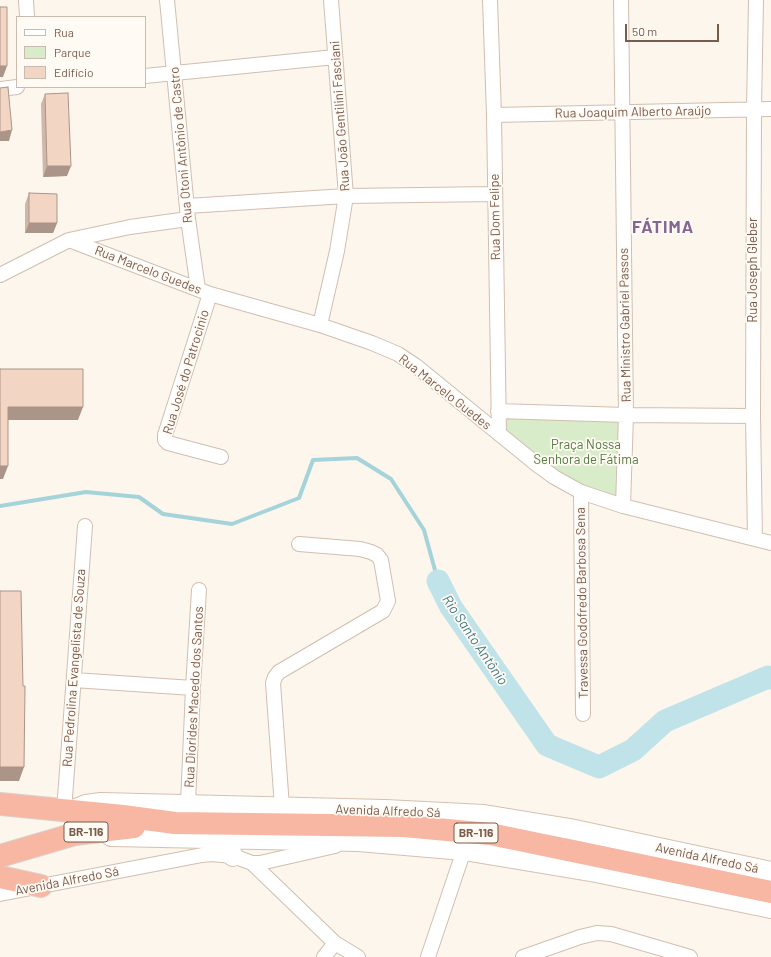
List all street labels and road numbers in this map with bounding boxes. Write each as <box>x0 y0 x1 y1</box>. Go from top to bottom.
street label: Rua João Gentilini Fasciani <box>327 40 353 192</box>
street label: Rua Otoni Antônio de Castro <box>166 66 196 224</box>
street label: Rua Joaquim Alberto Araújo <box>555 103 711 121</box>
street label: Rua Dom Felipe <box>486 173 504 261</box>
street label: Rua Joseph Gleber <box>745 217 761 323</box>
street label: Rua Marcelo Guedes <box>92 242 204 298</box>
street label: Rua Ministro Gabriel Passos <box>616 248 634 402</box>
street label: Rua José do Patrocinio <box>160 308 212 436</box>
street label: Rua Marcelo Guedes <box>396 351 494 433</box>
street label: Travessa Godofredo Barbosa Sena <box>573 507 591 699</box>
street label: Rua Pedrolina Evangelista de Souza <box>59 568 89 768</box>
street label: Rua Diorides Macedo dos Santos <box>181 606 207 788</box>
street label: Avenida Alfredo Sá <box>335 801 441 821</box>
road number: BR-116 <box>64 822 108 842</box>
road number: BR-116 <box>454 823 498 843</box>
street label: Avenida Alfredo Sá <box>654 839 760 877</box>
street label: Avenida Alfredo Sá <box>14 863 120 899</box>

